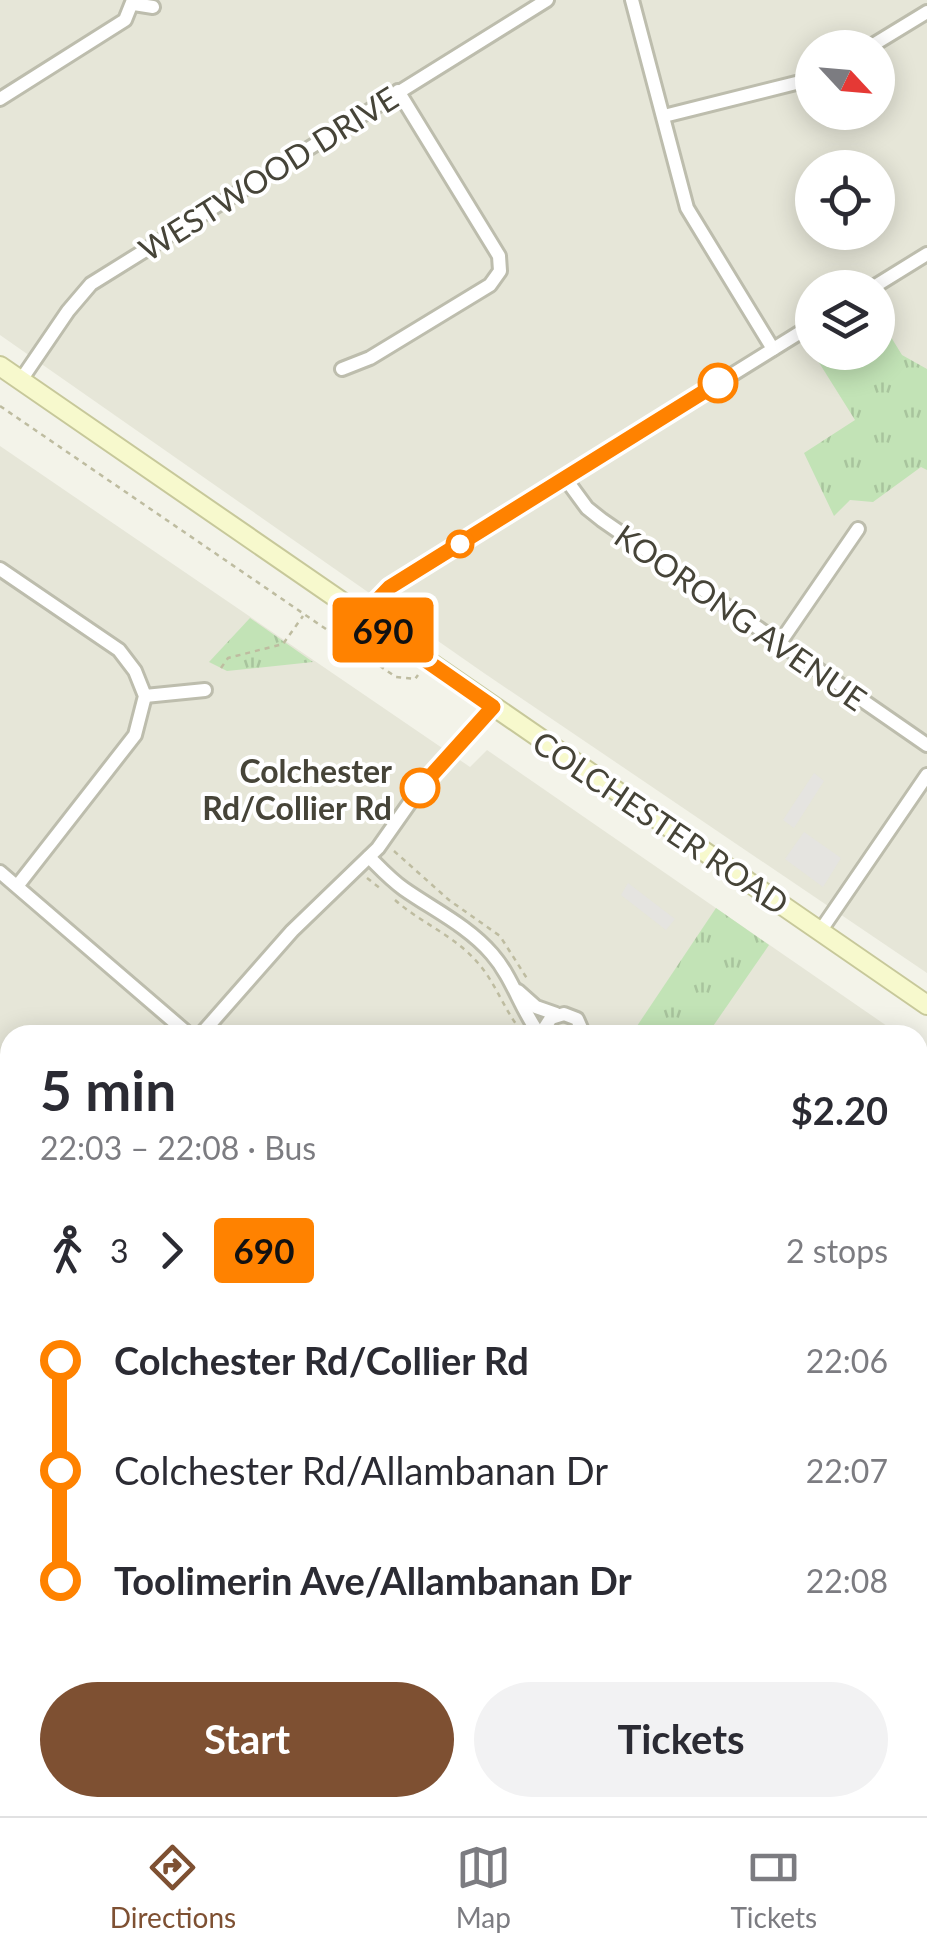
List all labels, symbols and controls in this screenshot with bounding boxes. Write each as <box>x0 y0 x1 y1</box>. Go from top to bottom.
north arrow <box>795 30 895 130</box>
map controls <box>795 30 895 370</box>
street label: WESTWOOD DRIVE <box>131 78 405 268</box>
button: locate <box>795 150 895 250</box>
button: layers <box>795 270 895 370</box>
unlabelled marker <box>699 364 737 402</box>
street label: KOORONG AVENUE <box>608 516 874 718</box>
unlabelled marker <box>447 531 473 557</box>
line badge: 690 <box>326 598 440 662</box>
text: 690 <box>353 609 413 651</box>
street label: COLCHESTER ROAD <box>526 722 796 922</box>
place label: Colchester Rd/Collier Rd <box>202 751 392 827</box>
marker: Colchester Rd/Collier Rd <box>401 769 439 807</box>
text: 5 min <box>40 1057 176 1123</box>
text: $2.20 <box>791 1087 888 1133</box>
text: 22:03 – 22:08 · Bus <box>40 1128 316 1167</box>
icon: walk <box>40 1223 95 1278</box>
icon: forward <box>144 1223 199 1278</box>
text: 690 <box>234 1229 294 1271</box>
text: 3 <box>110 1231 129 1270</box>
text: 2 stops <box>786 1231 888 1270</box>
text: Colchester Rd/Collier Rd <box>114 1337 529 1383</box>
text: 22:06 <box>806 1341 888 1380</box>
text: Colchester Rd/Allambanan Dr <box>114 1447 608 1493</box>
text: 22:07 <box>806 1451 888 1490</box>
text: Toolimerin Ave/Allambanan Dr <box>114 1557 632 1603</box>
text: 22:08 <box>806 1561 888 1600</box>
button: Start <box>40 1682 454 1797</box>
button: Tickets <box>474 1682 888 1797</box>
tab: Directions <box>110 1840 236 1934</box>
tab: Map <box>456 1840 511 1934</box>
tab: Tickets <box>730 1840 817 1934</box>

